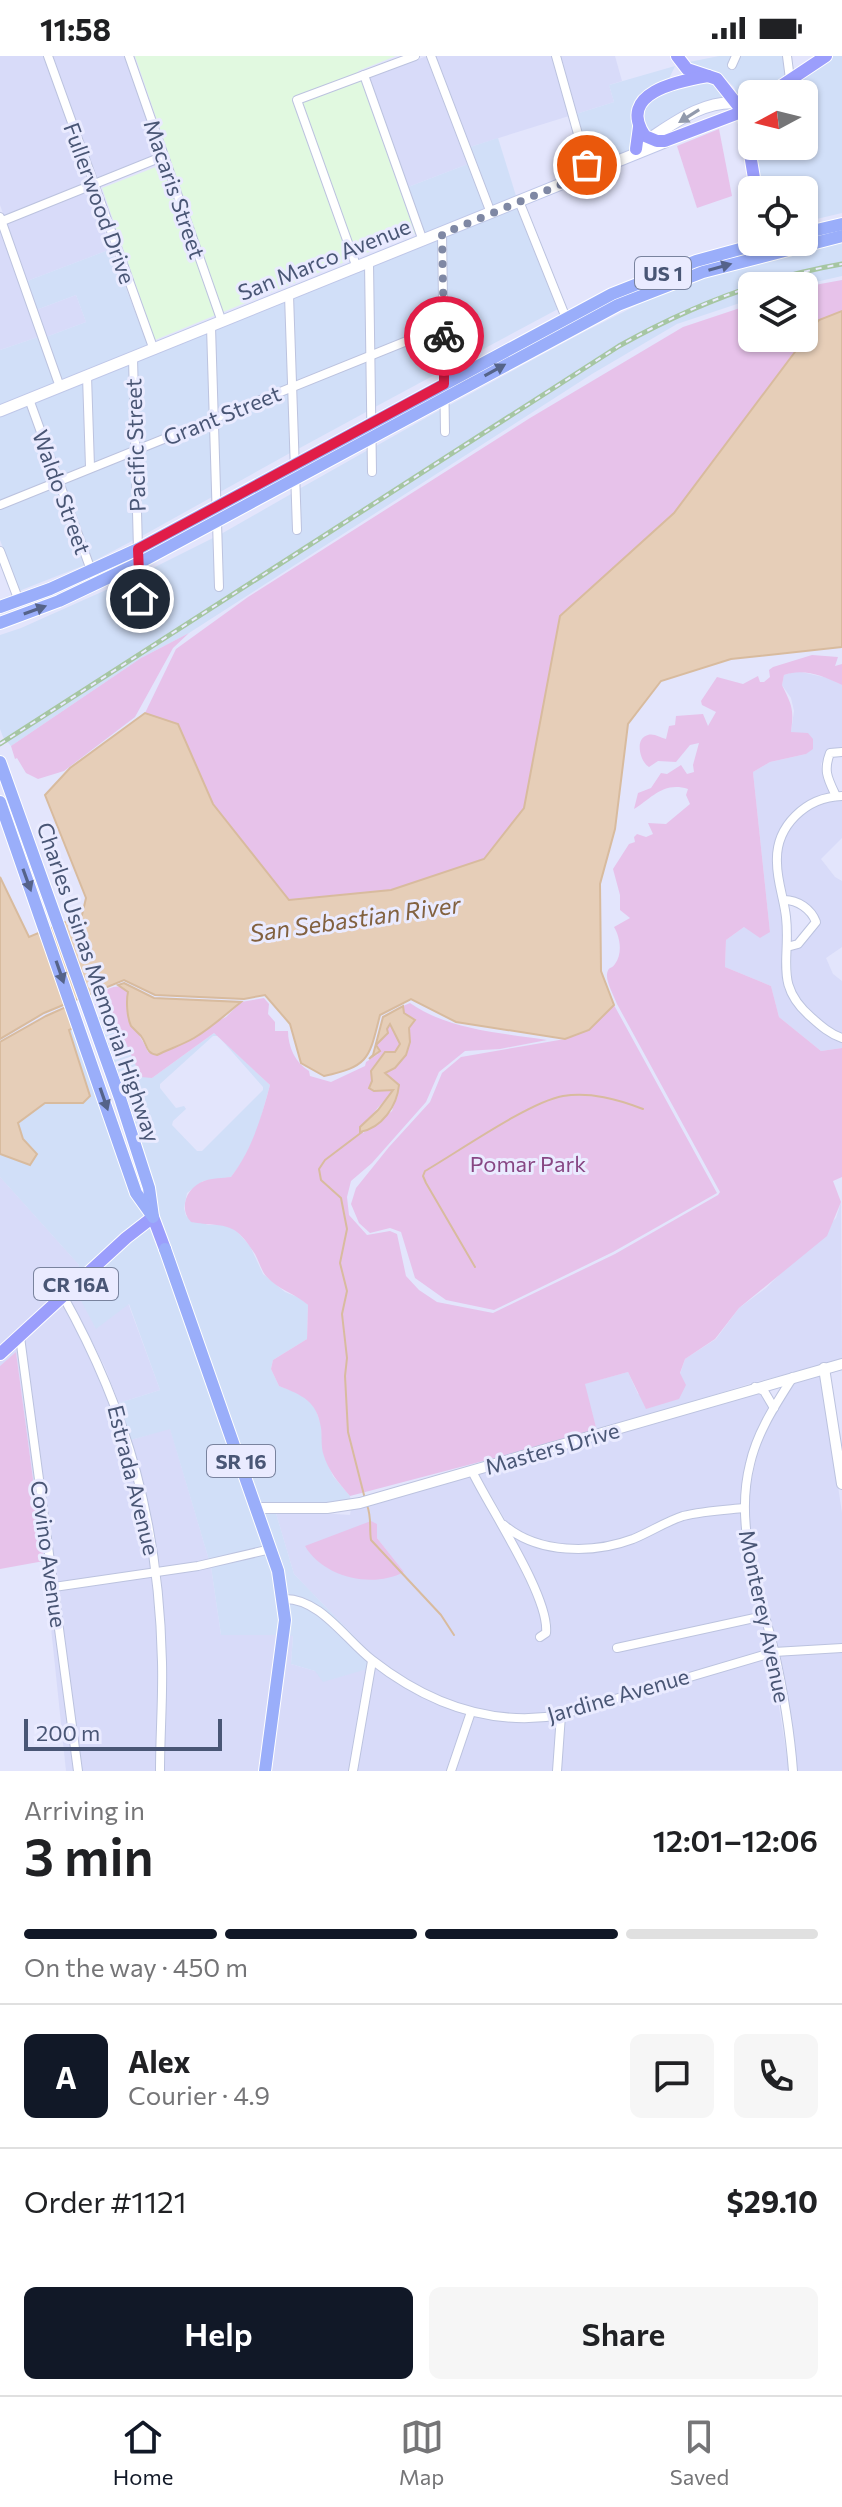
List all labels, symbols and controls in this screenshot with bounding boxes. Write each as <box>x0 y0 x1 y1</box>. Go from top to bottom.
text: 11:58 <box>40 10 111 47</box>
north arrow <box>738 80 818 160</box>
map controls <box>738 80 818 352</box>
one-way arrow <box>678 108 699 123</box>
street label: Macaris Street <box>139 116 211 262</box>
street label: Fullerwood Drive <box>58 119 142 287</box>
pin <box>553 131 621 199</box>
icon: bag <box>565 143 609 187</box>
button: locate <box>738 176 818 256</box>
street label: San Marco Avenue <box>234 212 414 306</box>
road number: US 1 <box>635 257 691 289</box>
one-way arrow <box>708 260 732 273</box>
button: layers <box>738 272 818 352</box>
courier <box>404 296 484 376</box>
icon: bike <box>422 314 466 358</box>
one-way arrow <box>484 363 506 377</box>
street label: Pacific Street <box>119 378 151 512</box>
street label: Grant Street <box>159 379 285 451</box>
street label: Waldo Street <box>27 426 97 558</box>
pin <box>106 565 174 633</box>
icon: home <box>118 577 162 621</box>
one-way arrow <box>23 603 47 616</box>
street label: Charles Usinas Memorial Highway <box>31 818 167 1146</box>
one-way arrow <box>22 868 34 892</box>
water label: San Sebastian River <box>248 889 464 947</box>
one-way arrow <box>55 960 67 984</box>
one-way arrow <box>98 1087 110 1111</box>
park label: Pomar Park <box>470 1150 586 1177</box>
road number: CR 16A <box>34 1268 118 1300</box>
street label: Estrada Avenue <box>102 1402 166 1558</box>
street label: Masters Drive <box>482 1416 622 1480</box>
road number: SR 16 <box>207 1445 275 1477</box>
street label: Covino Avenue <box>25 1479 73 1629</box>
street label: Monterey Avenue <box>734 1527 796 1705</box>
street label: Jardine Avenue <box>544 1662 692 1728</box>
scale bar <box>24 1715 222 1751</box>
text: 200 m <box>36 1719 100 1746</box>
text: Arriving in <box>24 1794 145 1825</box>
text: 12:01–12:06 <box>653 1821 818 1858</box>
text: 3 min <box>24 1823 153 1887</box>
text: On the way · 450 m <box>24 1951 248 1982</box>
button: chat <box>630 2034 714 2118</box>
button: phone <box>734 2034 818 2118</box>
text: Alex <box>128 2042 191 2079</box>
text: A <box>55 2058 77 2095</box>
text: Courier · 4.9 <box>128 2079 270 2110</box>
text: Order #1121 <box>24 2182 186 2219</box>
text: $29.10 <box>727 2182 818 2219</box>
button: Help <box>24 2287 413 2379</box>
button: Share <box>429 2287 818 2379</box>
tab: Home <box>113 2415 173 2490</box>
tab: Map <box>399 2415 444 2490</box>
tab: Saved <box>670 2415 729 2490</box>

